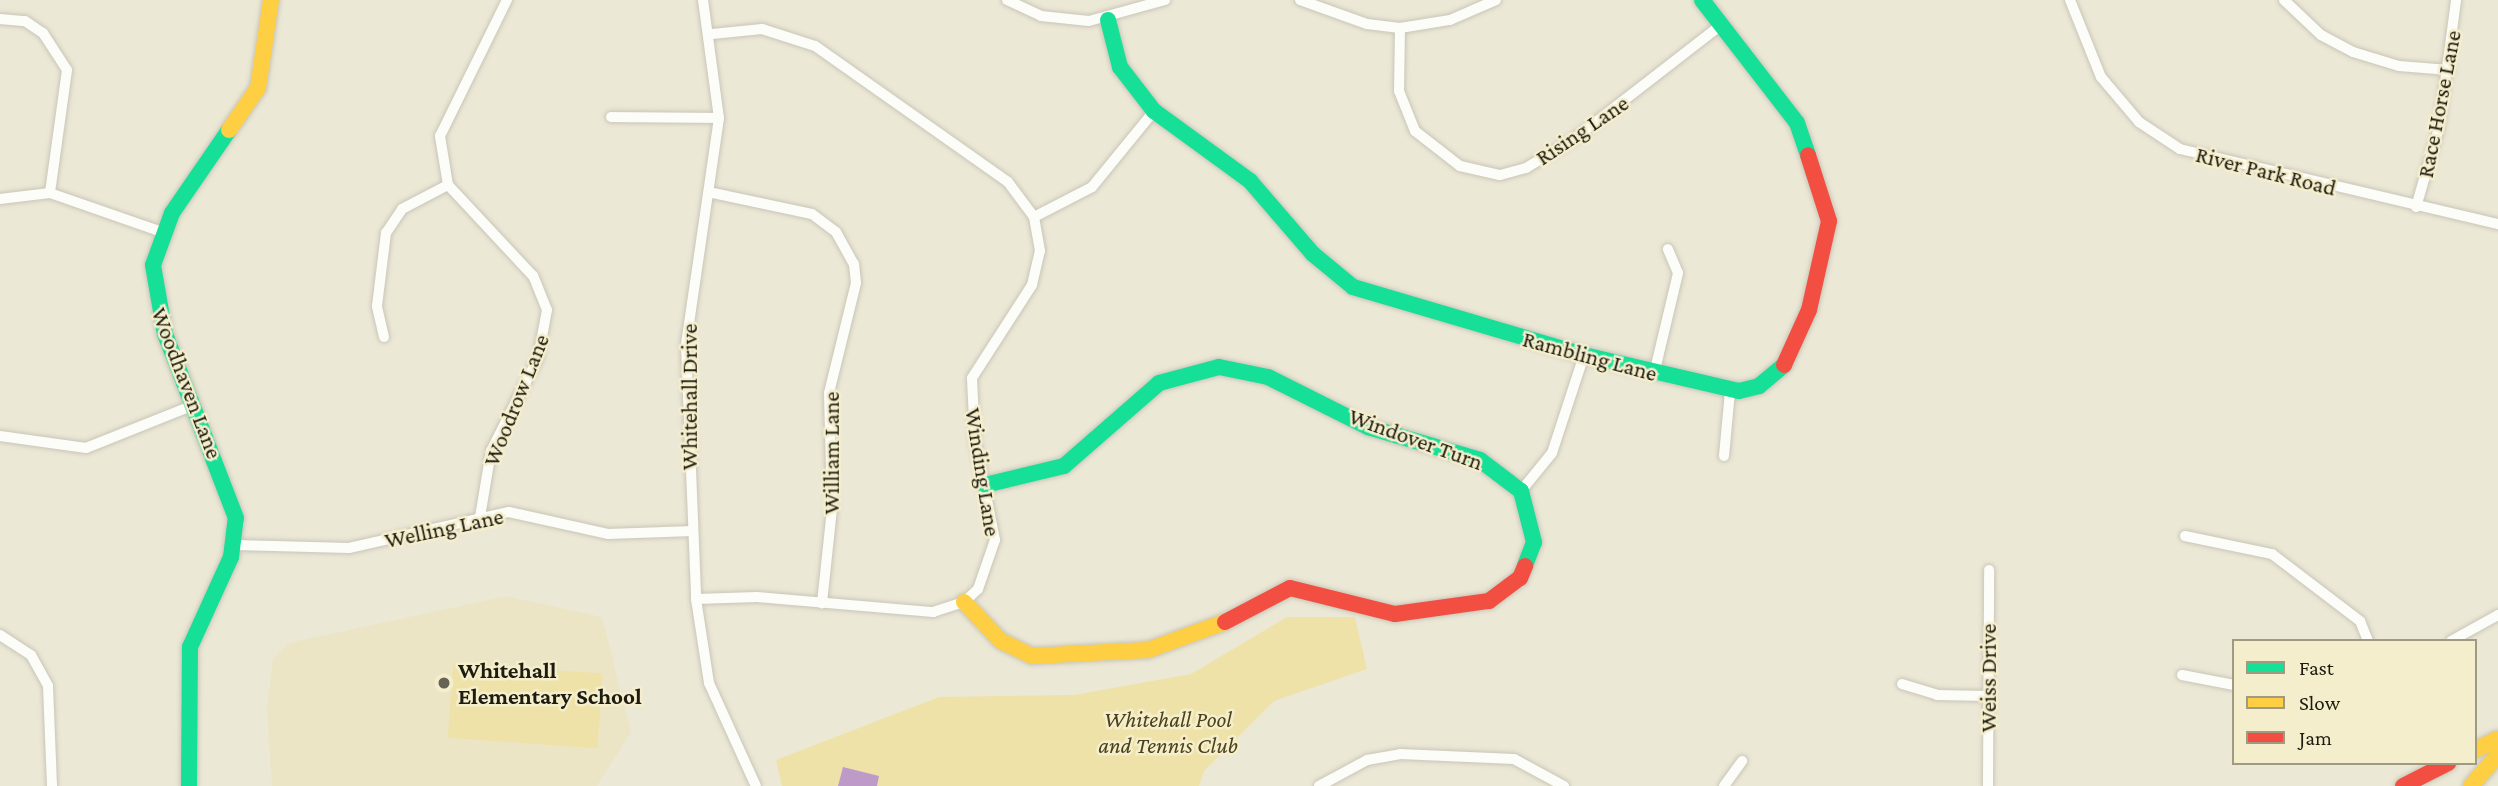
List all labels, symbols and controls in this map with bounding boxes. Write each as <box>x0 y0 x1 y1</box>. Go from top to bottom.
street label: Race Horse Lane <box>2411 28 2467 180</box>
street label: Rising Lane <box>1530 89 1634 171</box>
street label: River Park Road <box>2193 140 2339 202</box>
street label: Woodhaven Lane <box>145 303 229 463</box>
street label: Whitehall Drive <box>675 324 703 470</box>
street label: Rambling Lane <box>1520 325 1660 387</box>
street label: Woodrow Lane <box>477 330 555 470</box>
street label: William Lane <box>817 392 845 514</box>
street label: Windover Turn <box>1345 402 1487 476</box>
street label: Winding Lane <box>959 406 1007 538</box>
street label: Welling Lane <box>382 502 506 554</box>
street label: Weiss Drive <box>1974 624 2002 732</box>
legend <box>2232 639 2477 765</box>
place label: Whitehall Elementary School <box>458 656 642 710</box>
text: Fast <box>2299 656 2334 680</box>
marker: Whitehall Elementary School <box>436 675 452 691</box>
text: Slow <box>2299 691 2340 715</box>
park label: Whitehall Pool and Tennis Club <box>1098 705 1238 759</box>
text: Jam <box>2299 726 2332 750</box>

